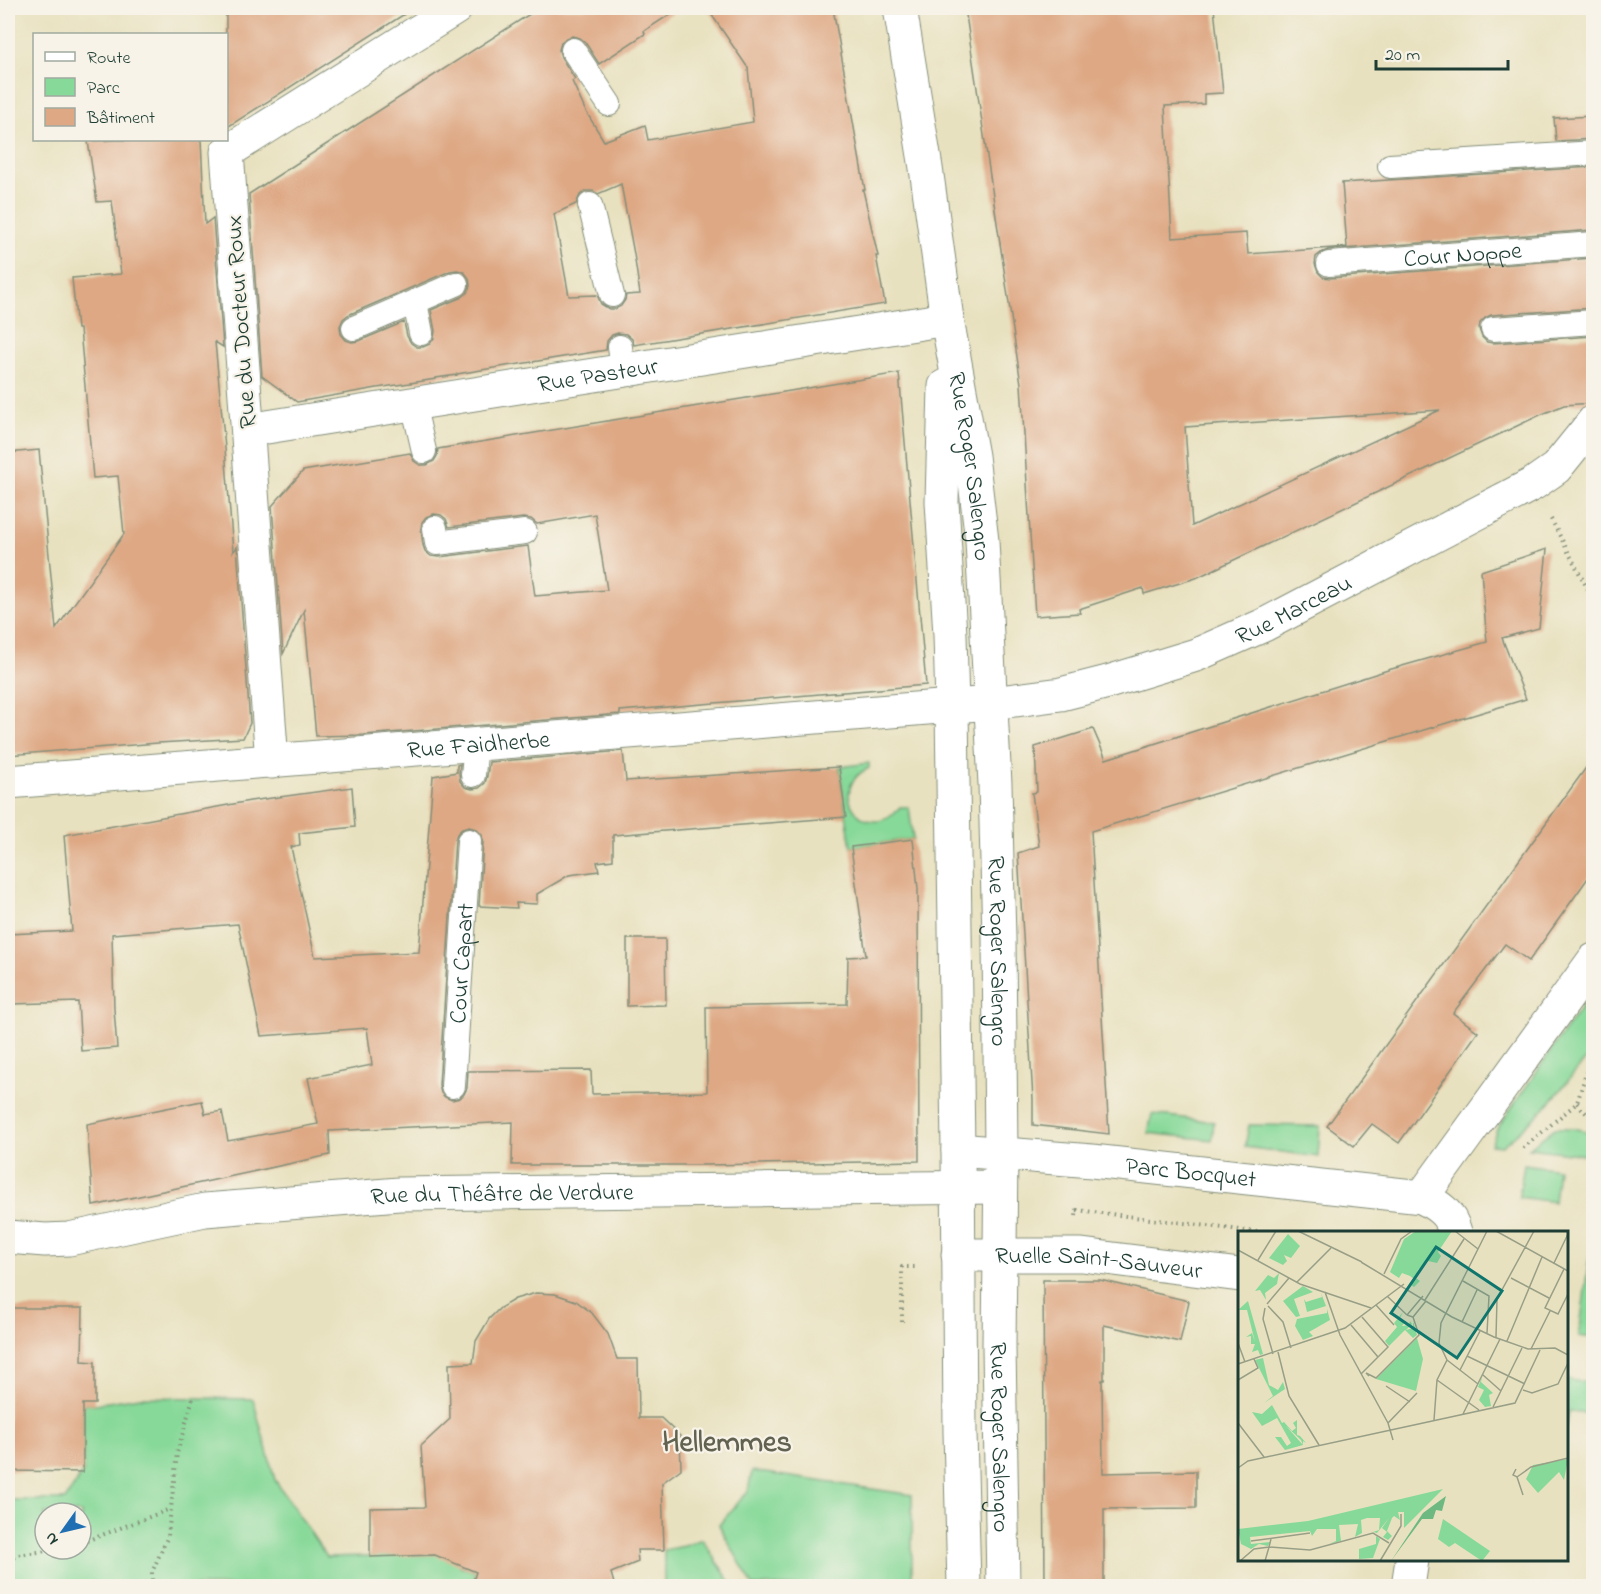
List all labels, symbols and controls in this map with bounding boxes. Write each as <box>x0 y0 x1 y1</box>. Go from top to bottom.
legend <box>33 33 228 141</box>
scale bar <box>1376 33 1508 71</box>
text: 20 m <box>1385 43 1420 69</box>
text: Route <box>87 46 132 72</box>
text: Parc <box>87 76 120 102</box>
text: Bâtiment <box>86 106 155 132</box>
street label: Rue du Docteur Roux <box>218 214 267 430</box>
street label: Cour Noppe <box>1402 234 1523 278</box>
street label: Rue Pasteur <box>535 350 661 404</box>
street label: Rue Roger Salengro <box>937 370 998 562</box>
street label: Rue Marceau <box>1231 567 1359 655</box>
street label: Rue Faidherbe <box>406 723 552 770</box>
street label: Rue Roger Salengro <box>977 856 1015 1047</box>
street label: Cour Capart <box>442 902 485 1025</box>
street label: Parc Bocquet <box>1124 1150 1258 1199</box>
street label: Rue du Théâtre de Verdure <box>369 1176 634 1216</box>
inset map <box>1238 1231 1568 1561</box>
street label: Ruelle Saint-Sauveur <box>995 1240 1205 1290</box>
street label: Rue Roger Salengro <box>979 1342 1017 1533</box>
district label: Hellemmes <box>662 1422 792 1466</box>
north arrow <box>33 1501 93 1561</box>
text: N <box>39 1527 65 1549</box>

